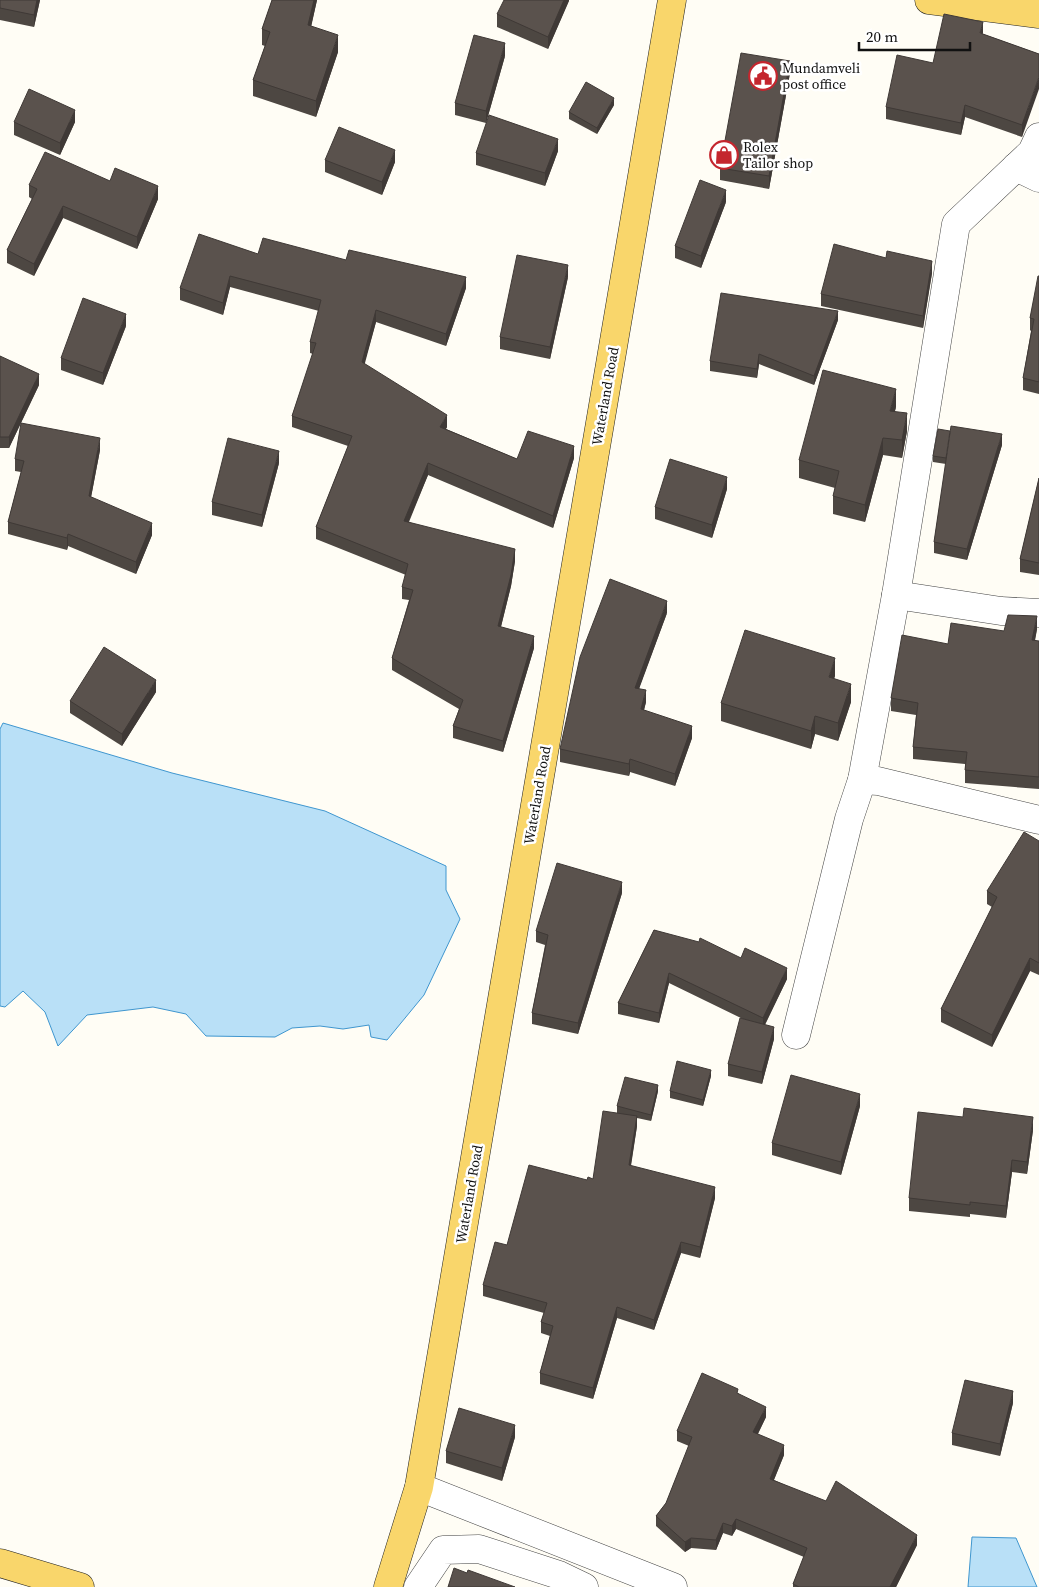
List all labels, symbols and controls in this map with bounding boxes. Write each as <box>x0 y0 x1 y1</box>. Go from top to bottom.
scale bar <box>859 20 970 52</box>
text: 20 m <box>866 26 898 47</box>
place label: Mundamveli post office <box>782 58 860 94</box>
public building icon: Mundamveli post office <box>748 61 778 91</box>
place label: Rolex Tailor shop <box>743 137 813 173</box>
shop icon: Rolex Tailor shop <box>709 140 739 170</box>
street label: Waterland Road <box>587 345 624 447</box>
street label: Waterland Road <box>519 744 556 846</box>
street label: Waterland Road <box>451 1143 488 1245</box>

